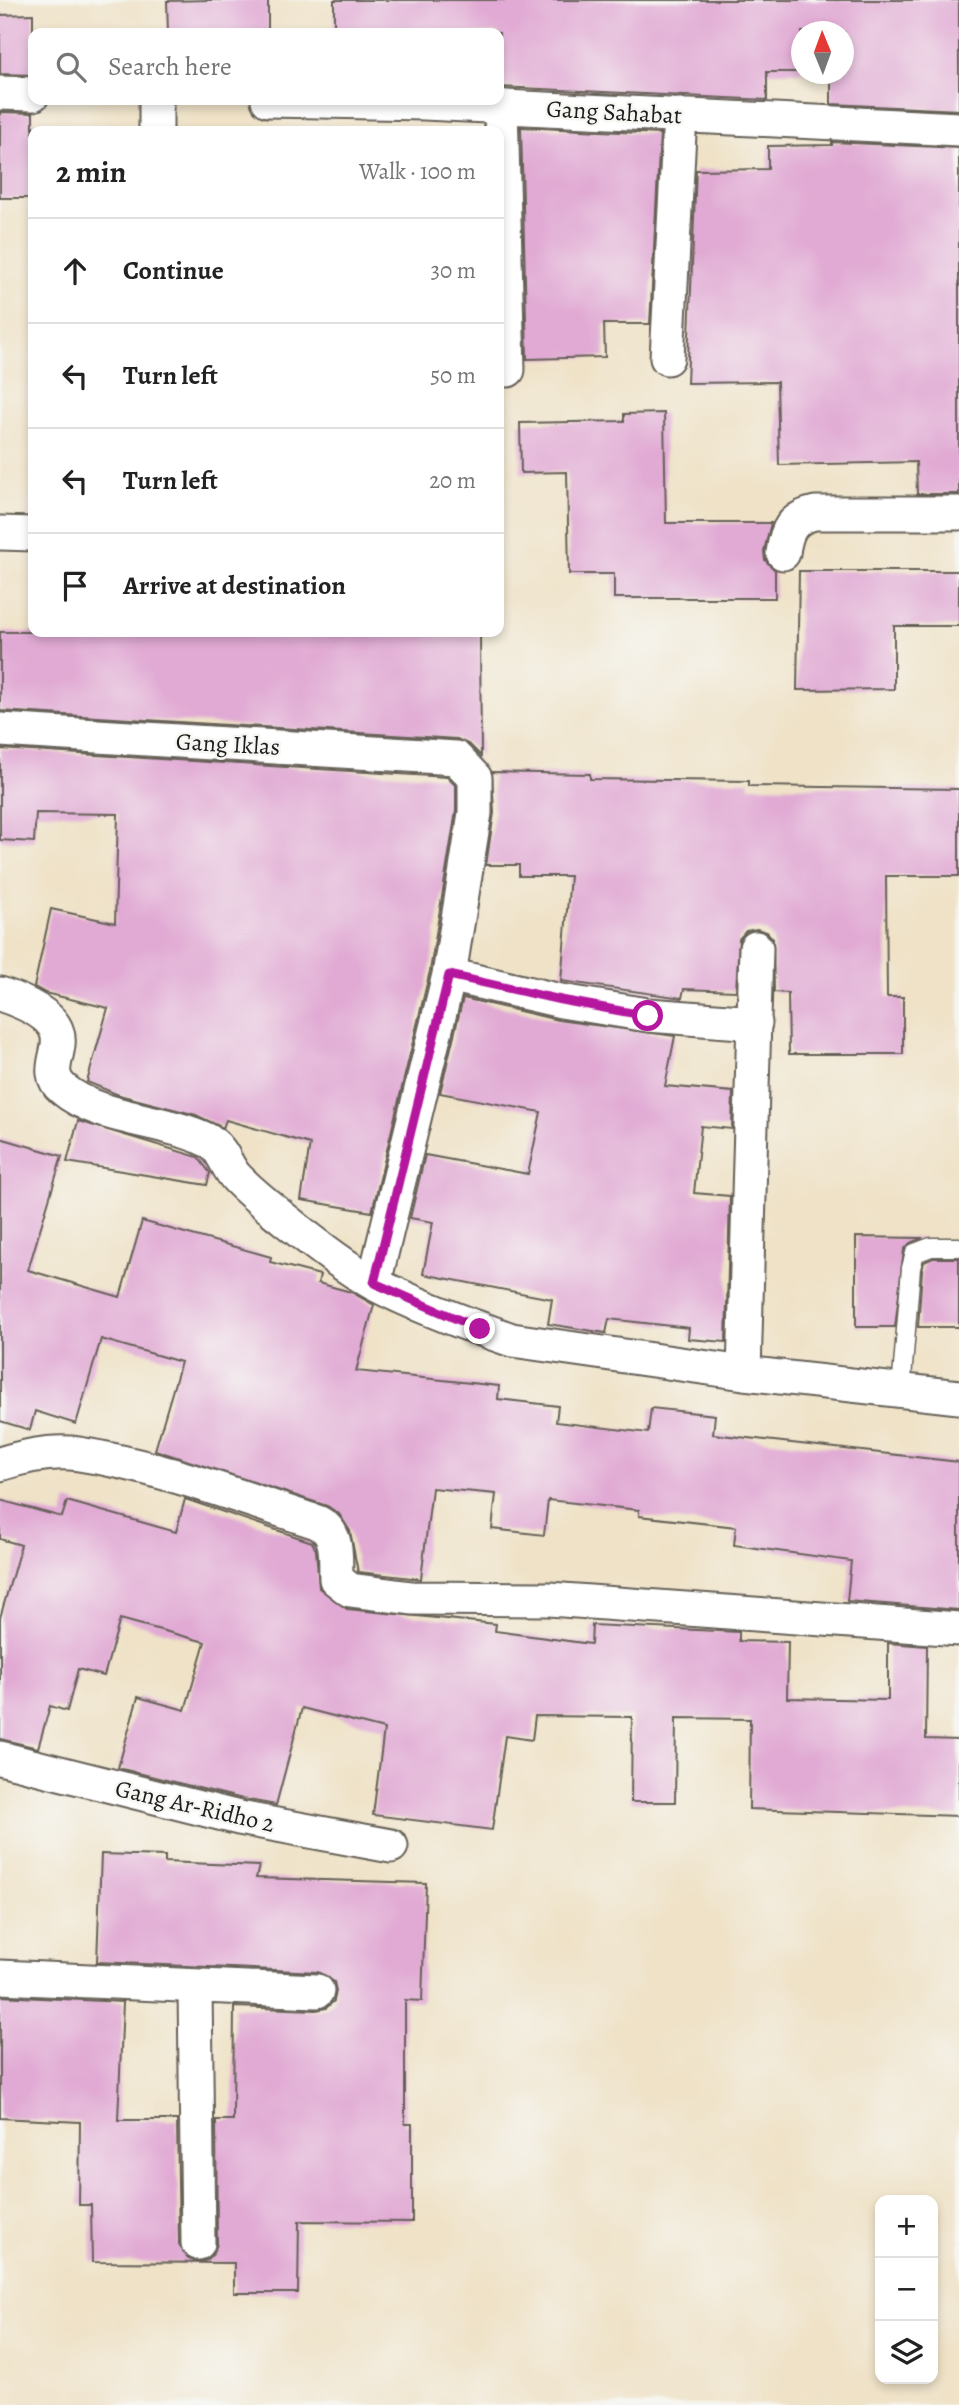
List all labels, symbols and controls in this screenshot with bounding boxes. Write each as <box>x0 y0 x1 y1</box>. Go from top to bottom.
north arrow <box>791 21 854 84</box>
search box <box>28 28 504 105</box>
icon: search <box>52 48 90 86</box>
text: Search here <box>108 49 232 84</box>
street label: Gang Sahabat <box>545 92 683 132</box>
text: 2 min <box>56 152 126 192</box>
text: Walk · 100 m <box>359 156 476 187</box>
icon: ahead <box>56 252 94 290</box>
text: Continue <box>123 253 224 288</box>
text: 30 m <box>430 255 476 286</box>
icon: left <box>56 357 94 395</box>
text: Turn left <box>123 358 218 393</box>
text: 50 m <box>430 360 476 391</box>
icon: left <box>56 462 94 500</box>
text: Turn left <box>123 463 218 498</box>
text: 20 m <box>429 465 476 496</box>
icon: arrive <box>56 567 94 605</box>
text: Arrive at destination <box>123 568 346 603</box>
street label: Gang Iklas <box>175 725 281 763</box>
route start <box>632 1000 663 1031</box>
route end <box>464 1313 495 1344</box>
street label: Gang Ar-Ridho 2 <box>112 1772 278 1840</box>
map controls <box>875 2195 938 2384</box>
button: + <box>875 2195 938 2258</box>
button: − <box>875 2258 938 2321</box>
button: layers <box>875 2321 938 2384</box>

